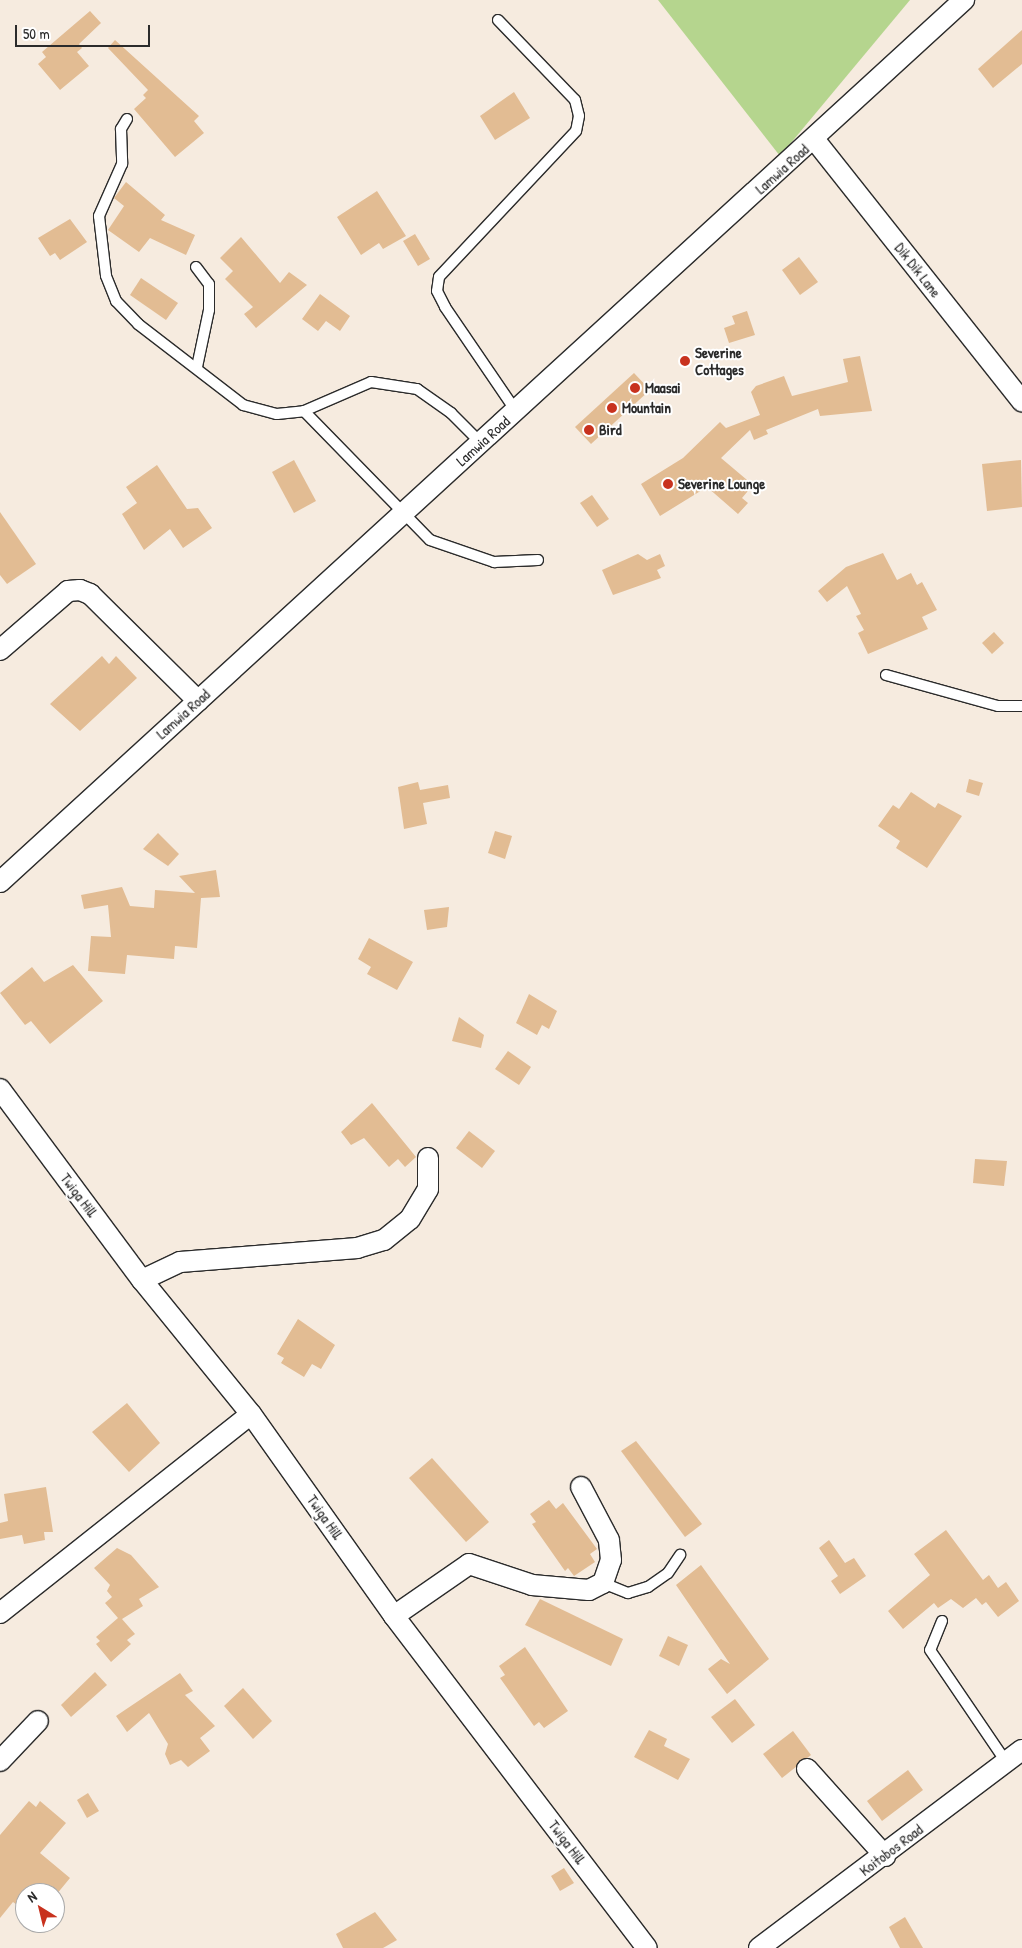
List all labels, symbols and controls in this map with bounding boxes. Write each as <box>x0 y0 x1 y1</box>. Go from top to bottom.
scale bar <box>18 15 152 47</box>
text: 50 m <box>23 23 50 44</box>
street label: Lamwia Road <box>751 140 813 198</box>
street label: Dik Dik Lane <box>891 239 945 301</box>
place label: Severine Cottages <box>695 343 744 378</box>
marker: Severine Cottages <box>679 355 691 367</box>
place label: Maasai <box>645 379 681 397</box>
marker: Maasai <box>629 382 641 394</box>
place label: Mountain <box>622 399 671 417</box>
marker: Mountain <box>606 402 618 414</box>
street label: Lamwia Road <box>452 412 514 470</box>
place label: Bird <box>599 421 622 439</box>
marker: Bird <box>583 424 595 436</box>
place label: Severine Lounge <box>678 475 765 493</box>
marker: Severine Lounge <box>662 478 674 490</box>
street label: Lamwia Road <box>152 685 214 743</box>
street label: Twiga Hill <box>57 1170 101 1220</box>
street label: Twiga Hill <box>303 1491 347 1543</box>
street label: Twiga Hill <box>545 1817 589 1867</box>
street label: Koitobos Road <box>856 1820 926 1880</box>
north arrow <box>15 1883 65 1933</box>
text: N <box>23 1886 40 1906</box>

